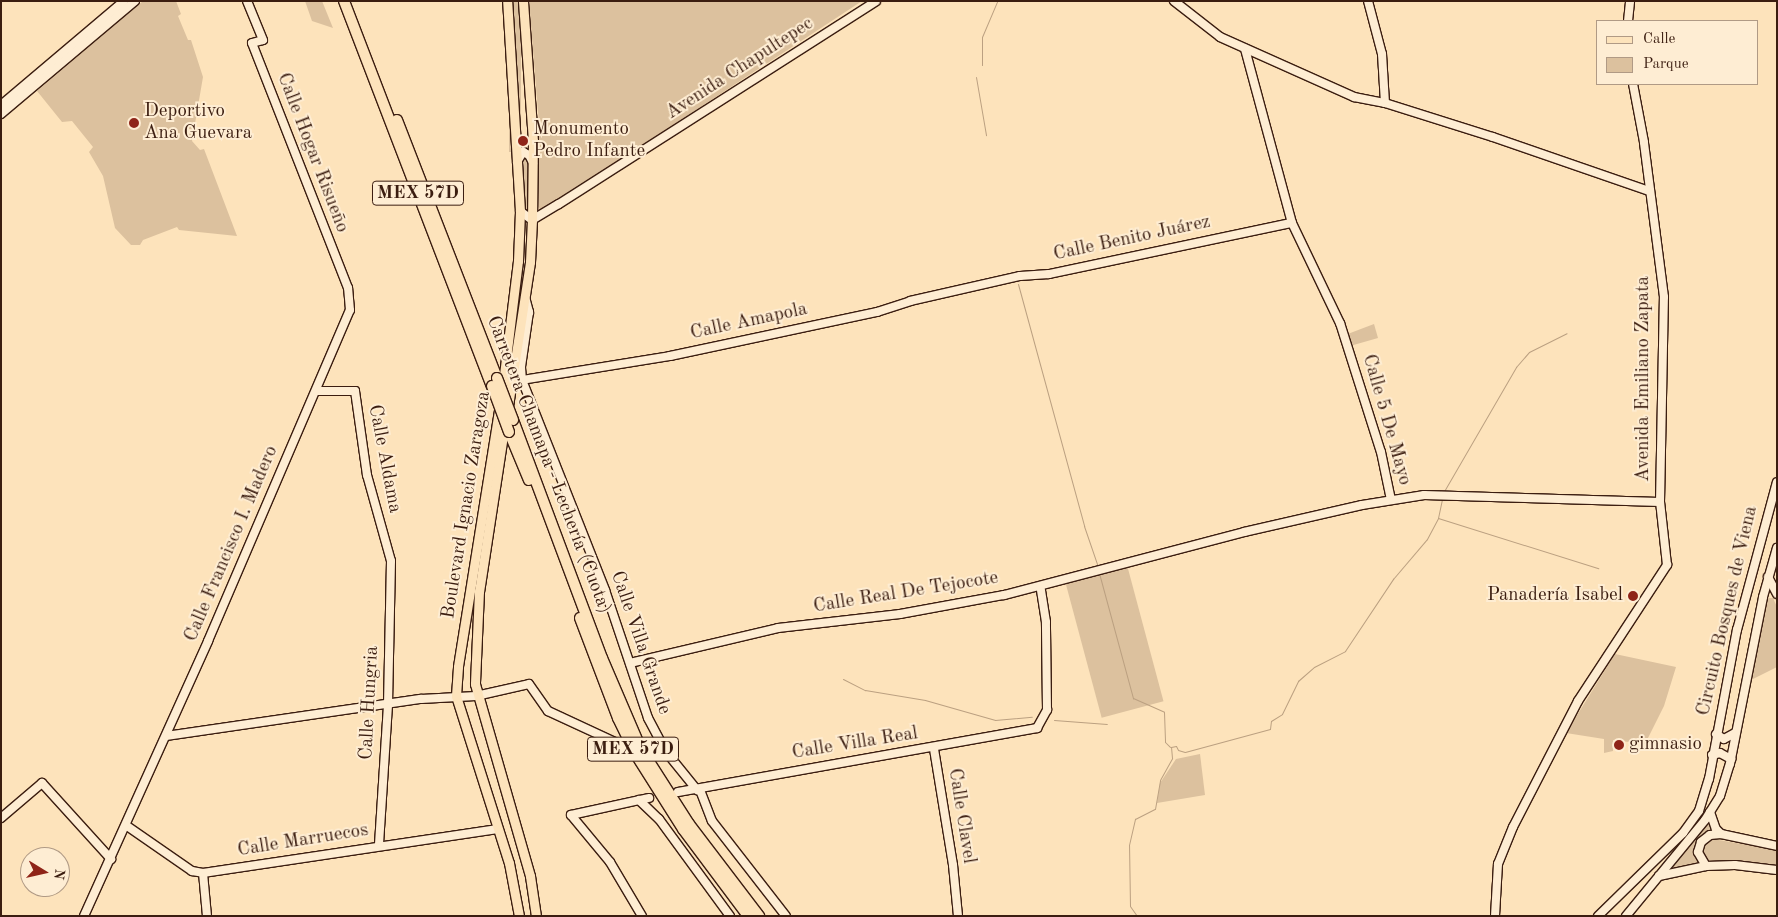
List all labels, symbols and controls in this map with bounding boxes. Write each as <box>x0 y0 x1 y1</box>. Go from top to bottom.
street label: Avenida Chapultepec <box>662 13 818 125</box>
legend <box>1596 20 1758 85</box>
text: Calle <box>1643 32 1675 47</box>
text: Parque <box>1643 57 1689 72</box>
street label: Calle Hogar Risueño <box>271 70 353 236</box>
place label: Deportivo Ana Guevara <box>144 101 252 145</box>
marker: Deportivo Ana Guevara <box>128 117 140 129</box>
place label: Monumento Pedro Infante <box>533 119 645 163</box>
marker: Monumento Pedro Infante <box>517 135 529 147</box>
road number: MEX 57D <box>372 178 464 208</box>
street label: Calle Benito Juárez <box>1051 211 1213 267</box>
street label: Avenida Emiliano Zapata <box>1633 276 1655 482</box>
street label: Calle Amapola <box>688 298 810 346</box>
street label: Carretera Chamapa - Lechería (Cuota) <box>481 313 615 617</box>
street label: Calle 5 De Mayo <box>1356 352 1416 488</box>
street label: Boulevard Ignacio Zaragoza <box>438 389 496 621</box>
street label: Calle Aldama <box>362 403 406 515</box>
street label: Calle Francisco I. Madero <box>180 443 284 645</box>
street label: Circuito Bosques de Viena <box>1693 504 1763 718</box>
street label: Calle Real De Tejocote <box>812 567 1000 619</box>
street label: Calle Villa Grande <box>605 568 675 718</box>
place label: Panadería Isabel <box>1487 585 1623 607</box>
marker: Panadería Isabel <box>1627 590 1639 602</box>
street label: Calle Hungria <box>356 645 384 761</box>
street label: Calle Villa Real <box>790 723 920 765</box>
road number: MEX 57D <box>587 734 679 764</box>
place label: gimnasio <box>1629 734 1702 756</box>
marker: gimnasio <box>1613 739 1625 751</box>
street label: Calle Clavel <box>942 767 980 865</box>
street label: Calle Marruecos <box>236 819 370 863</box>
north arrow <box>20 847 70 897</box>
text: N <box>51 868 67 881</box>

